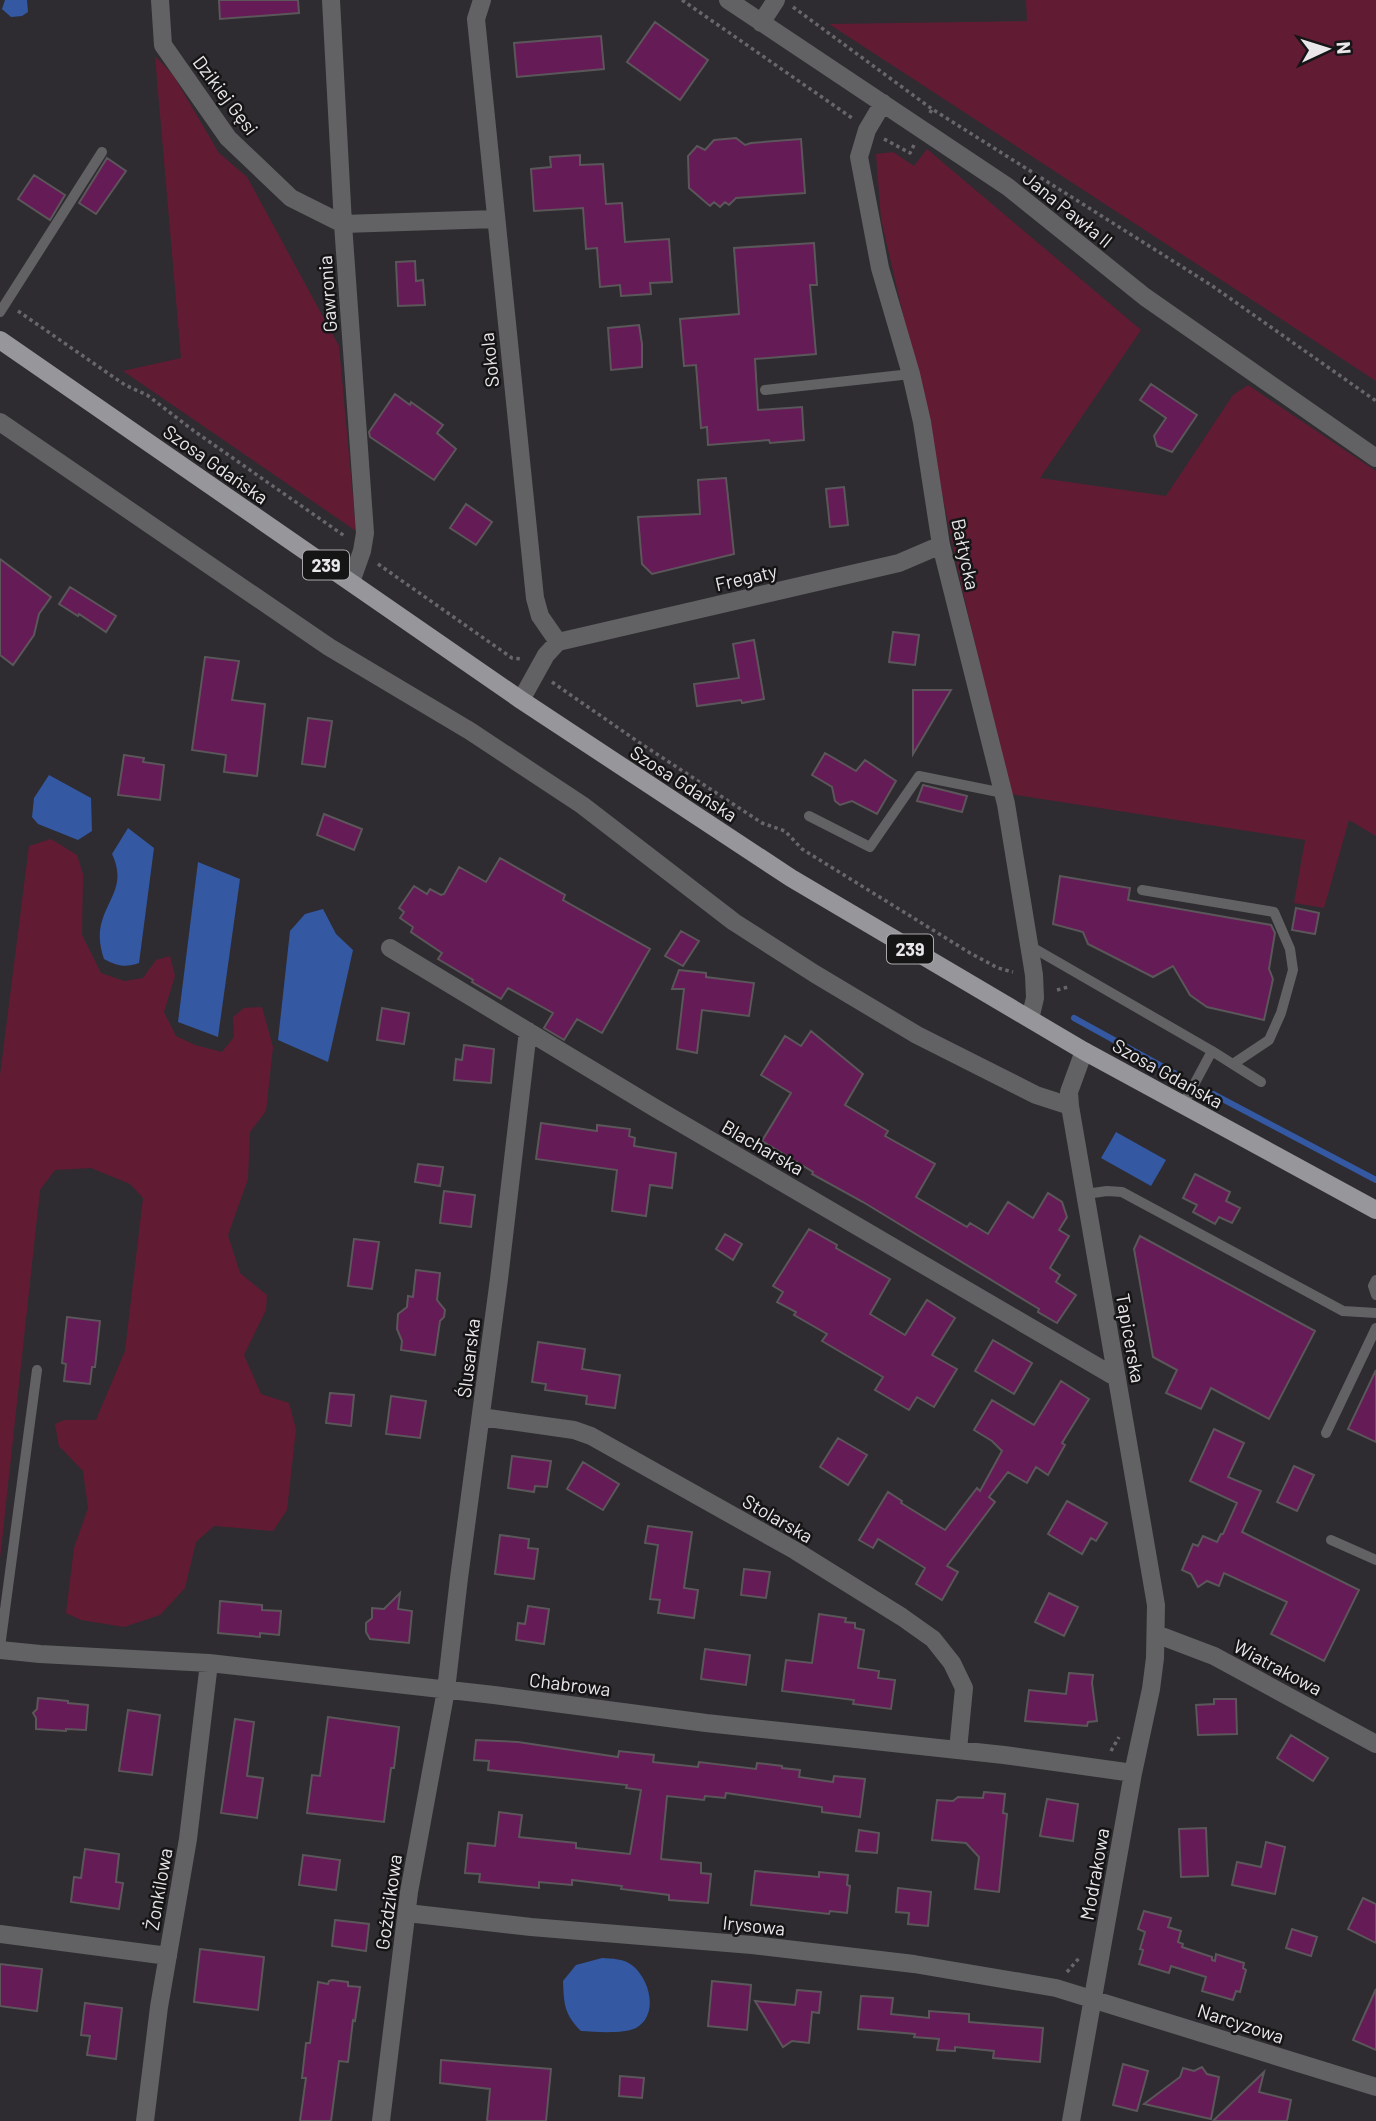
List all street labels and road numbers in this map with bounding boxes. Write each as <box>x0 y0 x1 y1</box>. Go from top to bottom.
street label: Dzikiej Gęsi <box>189 51 263 139</box>
street label: Jana Pawła II <box>1018 166 1118 252</box>
street label: Gawronia <box>313 255 341 333</box>
street label: Sokola <box>475 331 503 389</box>
street label: Szosa Gdańska <box>159 419 273 509</box>
street label: Bałtycka <box>947 516 985 592</box>
road number: 239 <box>303 550 349 580</box>
street label: Fregaty <box>713 559 779 595</box>
street label: Szosa Gdańska <box>626 740 742 826</box>
road number: 239 <box>887 934 933 964</box>
street label: Szosa Gdańska <box>1109 1033 1227 1113</box>
street label: Blacharska <box>718 1114 808 1180</box>
street label: Tapicerska <box>1112 1291 1150 1385</box>
street label: Ślusarska <box>452 1317 484 1399</box>
street label: Stolarska <box>739 1489 817 1547</box>
street label: Wiatrakowa <box>1230 1634 1326 1700</box>
street label: Chabrowa <box>528 1668 612 1700</box>
street label: Modrakowa <box>1075 1826 1113 1922</box>
street label: Żonkilowa <box>139 1846 177 1932</box>
street label: Goździkowa <box>370 1853 406 1951</box>
street label: Irysowa <box>722 1910 786 1940</box>
street label: Narcyzowa <box>1195 1998 1287 2048</box>

